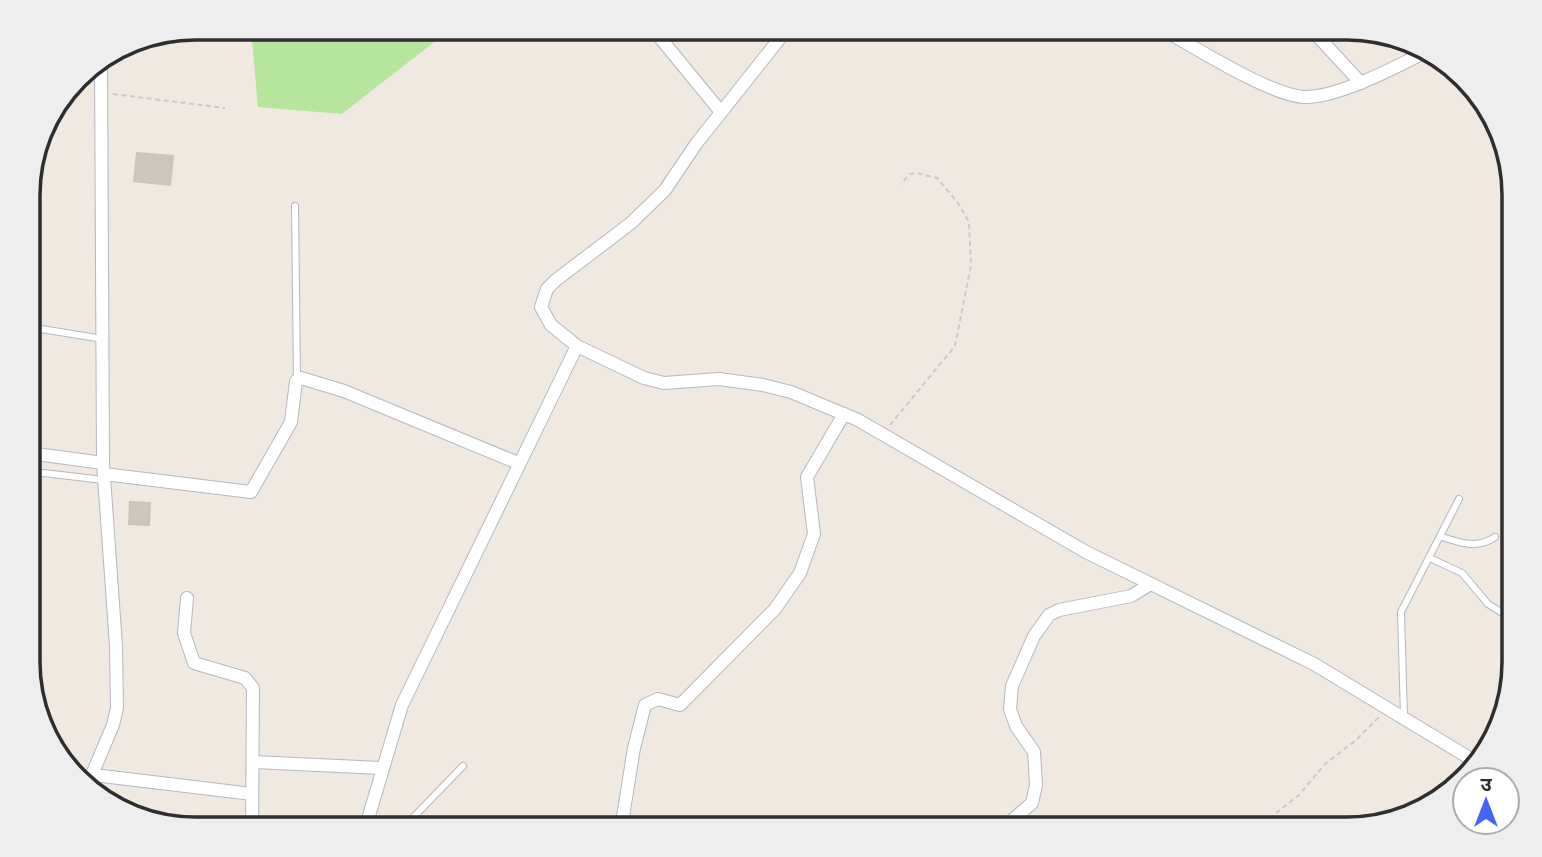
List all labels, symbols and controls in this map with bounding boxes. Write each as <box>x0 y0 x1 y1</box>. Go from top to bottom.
north arrow <box>1451 766 1521 836</box>
text: उ <box>1480 773 1492 796</box>

